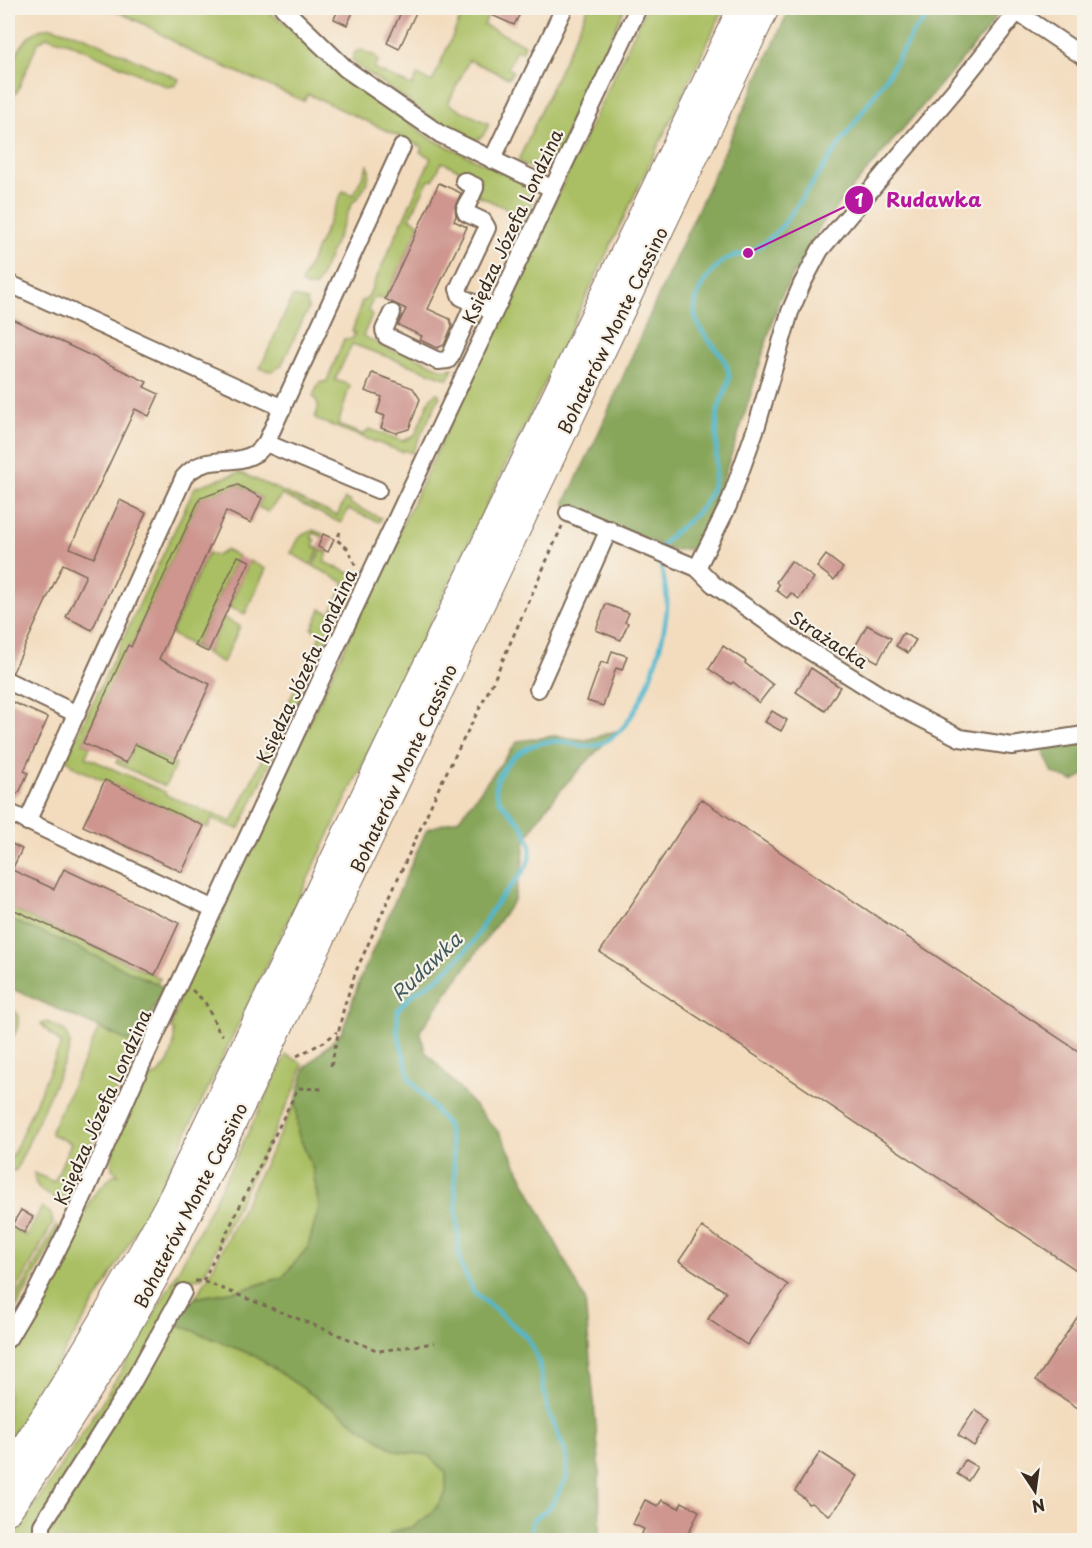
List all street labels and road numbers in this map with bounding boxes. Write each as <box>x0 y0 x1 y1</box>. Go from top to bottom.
street label: Księdza Józefa Londzina <box>455 124 569 328</box>
street label: Bohaterów Monte Cassino <box>550 222 674 438</box>
street label: Księdza Józefa Londzina <box>249 564 363 768</box>
street label: Strażacka <box>784 603 874 675</box>
street label: Bohaterów Monte Cassino <box>343 659 463 877</box>
street label: Księdza Józefa Londzina <box>47 1004 158 1209</box>
street label: Bohaterów Monte Cassino <box>126 1098 254 1312</box>

